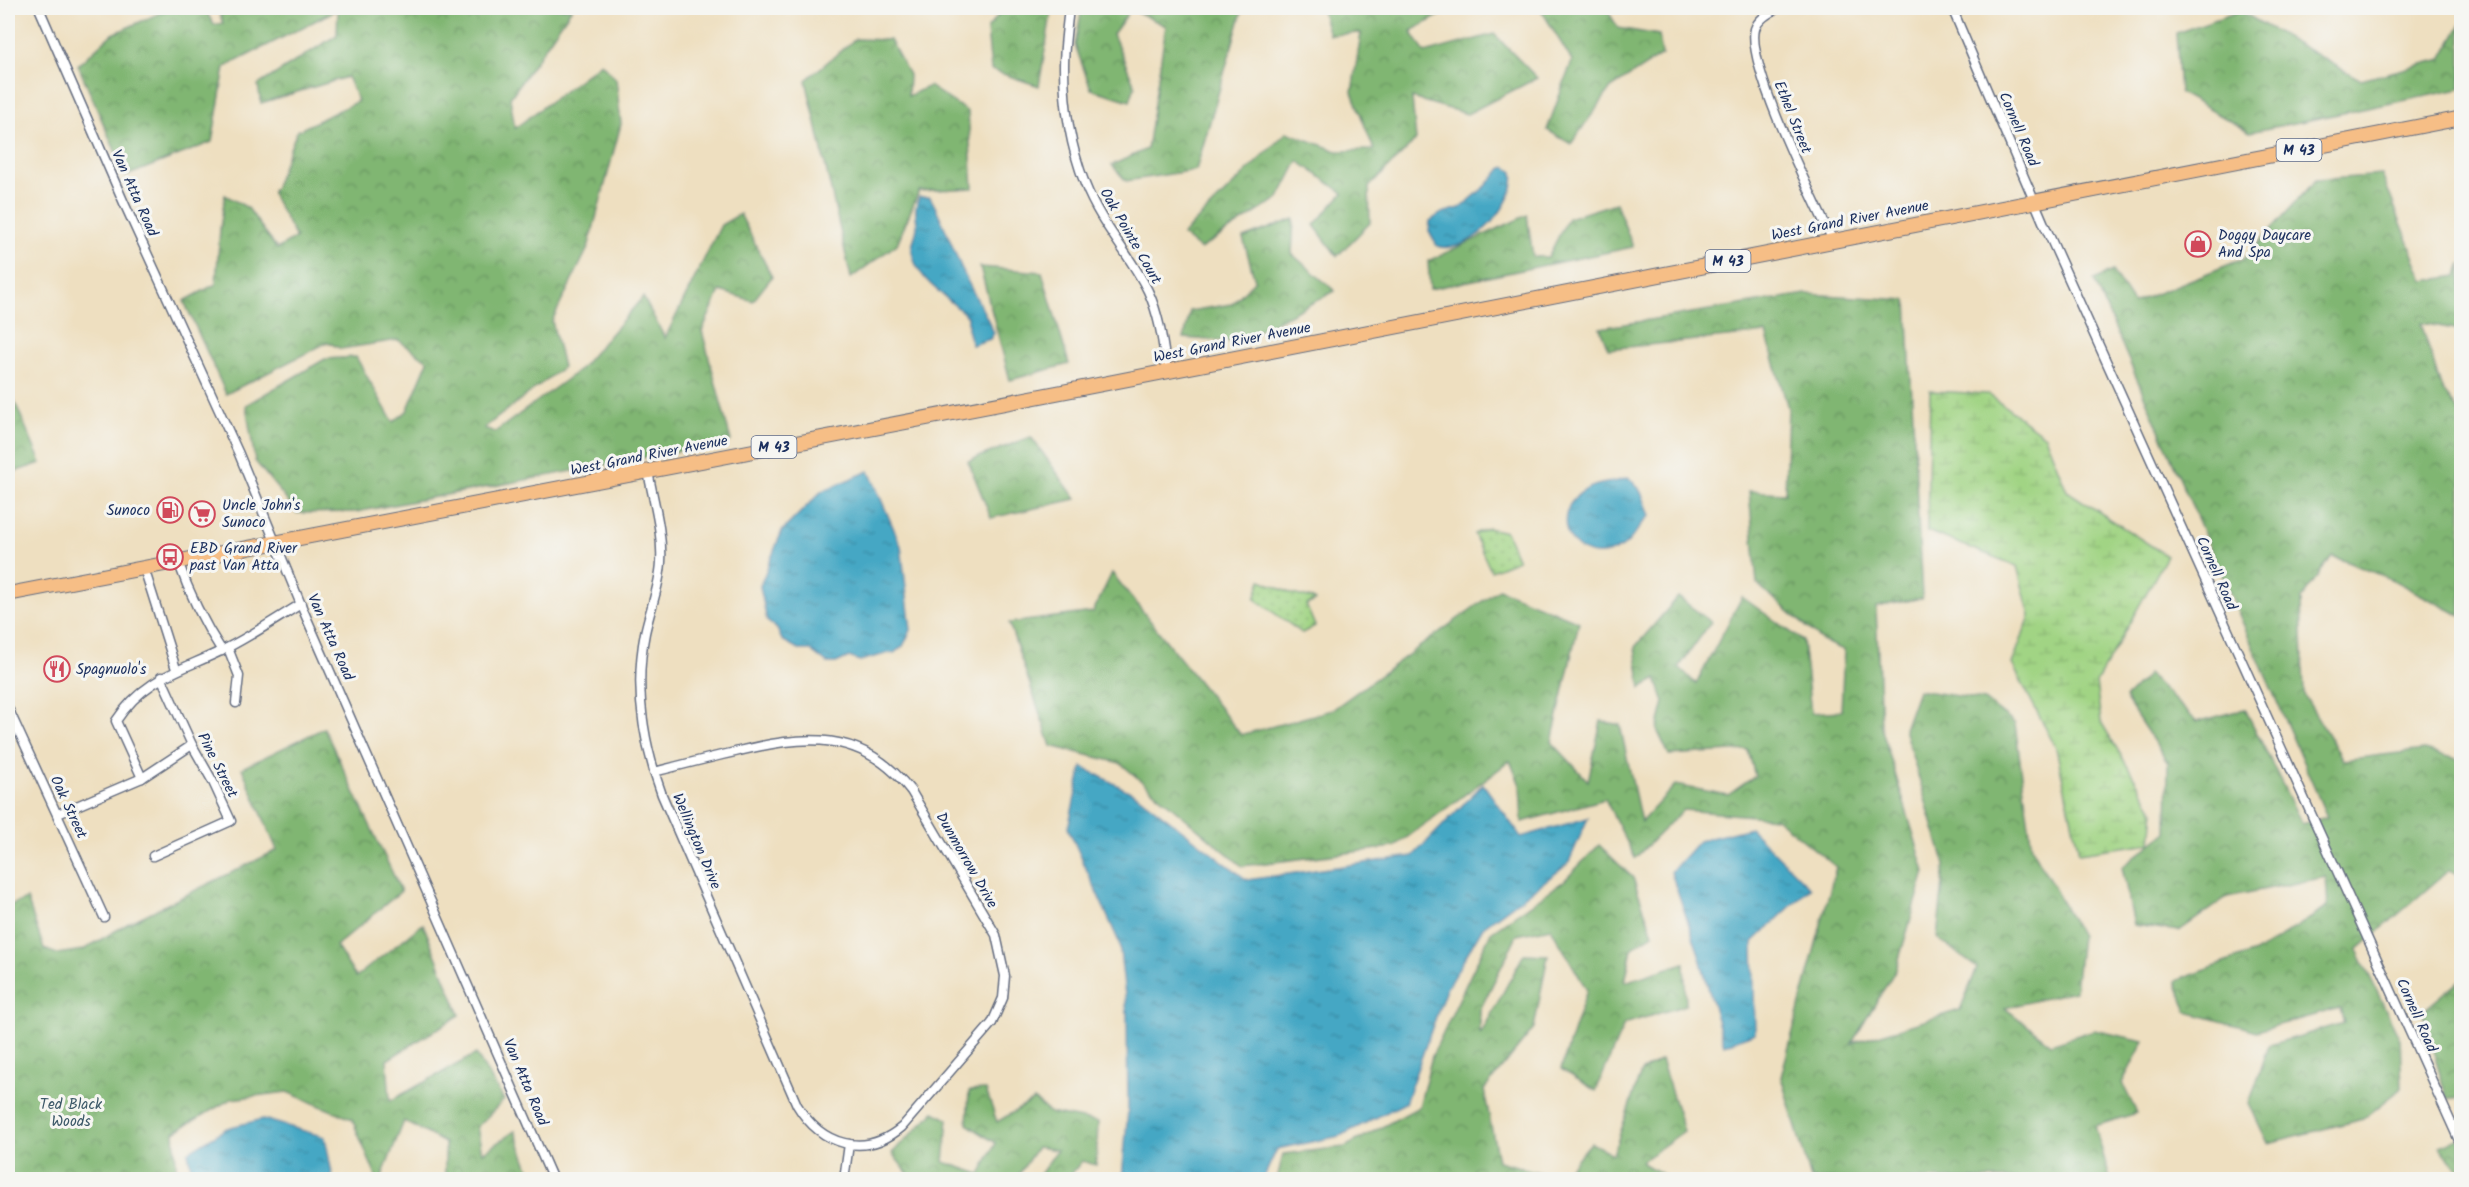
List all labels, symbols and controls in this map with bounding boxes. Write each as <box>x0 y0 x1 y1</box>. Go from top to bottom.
street label: Ethel Street <box>1767 77 1818 158</box>
street label: Cornell Road <box>1992 88 2045 171</box>
road number: M 43 <box>2276 139 2322 161</box>
street label: Van Atta Road <box>104 146 164 241</box>
street label: Oak Pointe Court <box>1093 184 1168 289</box>
street label: West Grand River Avenue <box>1769 194 1931 248</box>
place label: Doggy Daycare And Spa <box>2218 224 2311 265</box>
shop icon: Doggy Daycare And Spa <box>2183 229 2213 259</box>
road number: M 43 <box>1706 250 1750 272</box>
street label: West Grand River Avenue <box>1151 316 1313 370</box>
street label: West Grand River Avenue <box>568 429 730 483</box>
road number: M 43 <box>752 436 796 458</box>
place label: Uncle John's Sunoco <box>222 494 301 535</box>
fuel station icon: Sunoco <box>155 495 185 525</box>
place label: Sunoco <box>107 499 150 523</box>
supermarket icon: Uncle John's Sunoco <box>187 499 217 529</box>
street label: Cornell Road <box>2189 532 2243 615</box>
place label: EBD Grand River past Van Atta <box>189 537 298 578</box>
bus stop icon: EBD Grand River past Van Atta <box>155 542 185 572</box>
street label: Van Atta Road <box>300 590 360 685</box>
restaurant icon: Spagnuolo's <box>42 654 72 684</box>
place label: Spagnuolo's <box>76 658 147 682</box>
street label: Pine Street <box>190 729 244 802</box>
street label: Oak Street <box>43 772 93 843</box>
street label: Wellington Drive <box>665 790 727 893</box>
street label: Dunmorrow Drive <box>929 808 1004 913</box>
street label: Cornell Road <box>2389 974 2443 1057</box>
street label: Van Atta Road <box>496 1035 554 1130</box>
park label: Ted Black Woods <box>40 1093 103 1134</box>

